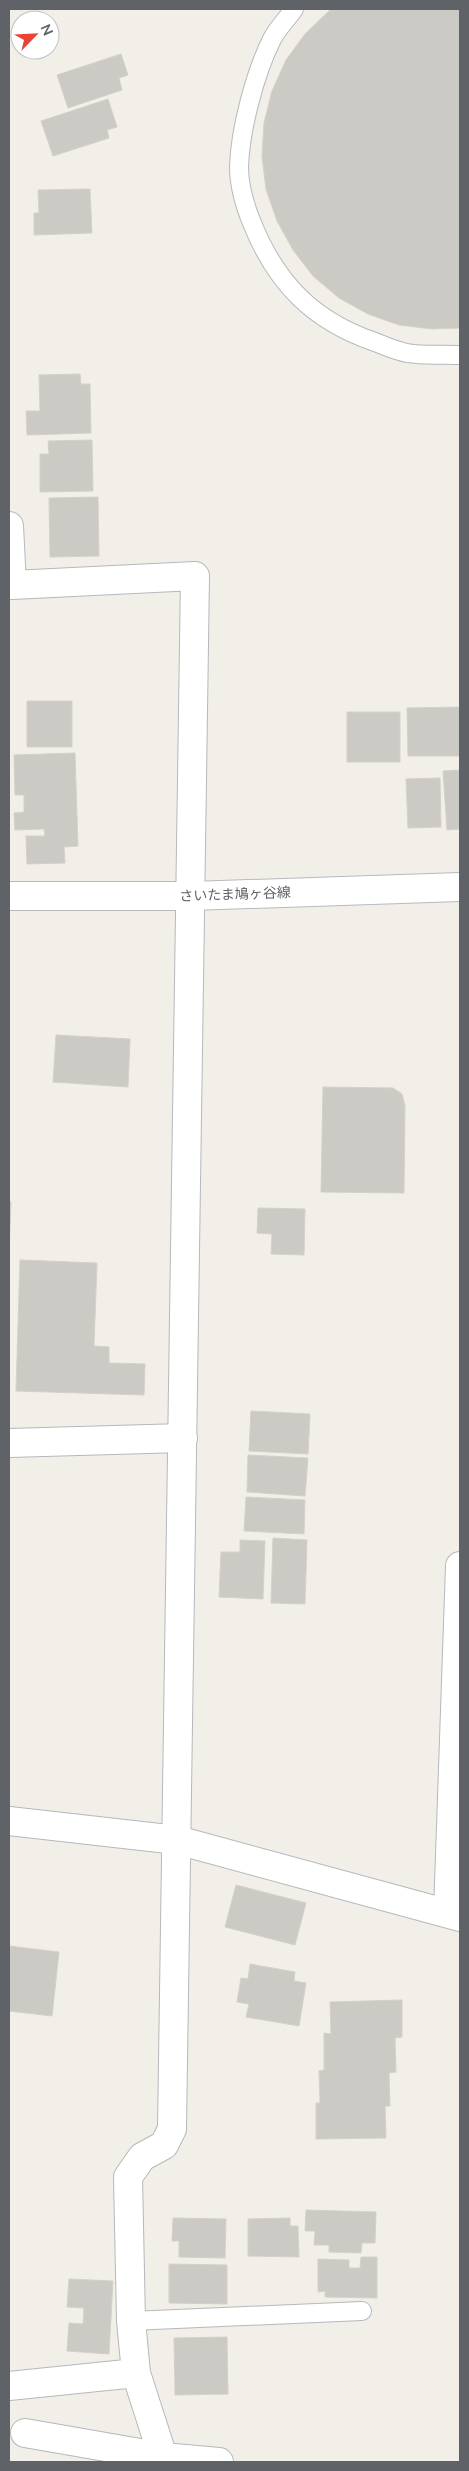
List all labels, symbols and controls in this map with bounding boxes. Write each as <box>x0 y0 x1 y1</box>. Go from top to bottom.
north arrow <box>10 10 60 60</box>
text: N <box>37 21 57 38</box>
street label: さいたま鳩ヶ谷線 <box>179 883 291 905</box>

